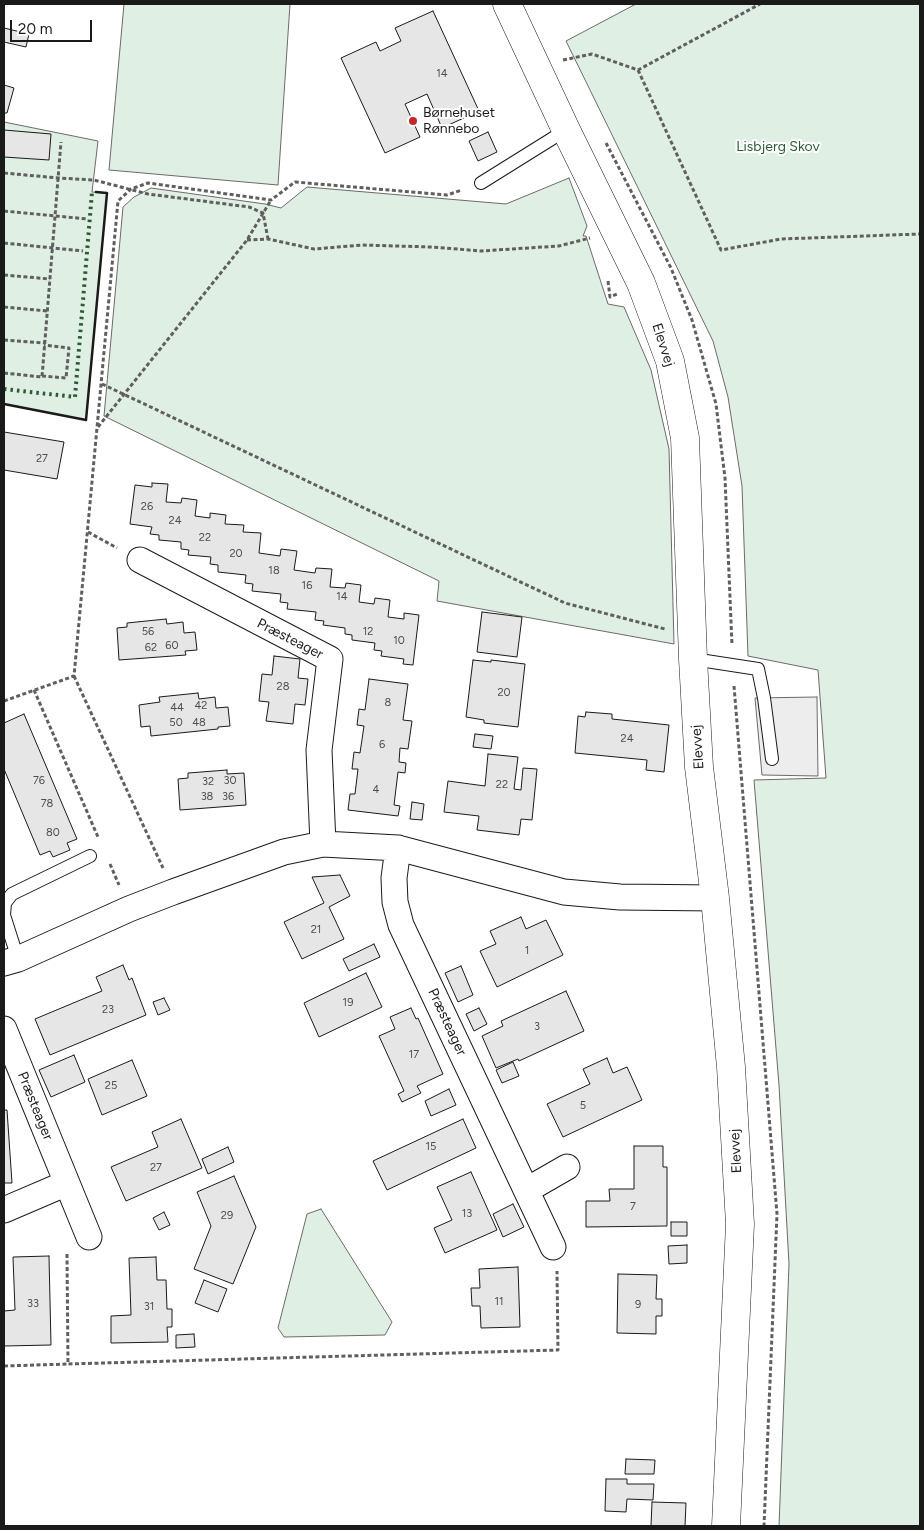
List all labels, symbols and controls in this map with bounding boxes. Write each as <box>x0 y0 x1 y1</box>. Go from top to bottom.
scale bar <box>12 10 95 42</box>
text: 20 m <box>18 20 52 38</box>
house number: 14 <box>436 67 448 81</box>
place label: Børnehuset Rønnebo <box>423 105 495 138</box>
marker: Børnehuset Rønnebo <box>407 115 419 127</box>
park label: Lisbjerg Skov <box>736 139 820 155</box>
street label: Elevvej <box>648 321 678 369</box>
house number: 27 <box>36 452 48 466</box>
house number: 26 <box>141 500 153 514</box>
house number: 24 <box>169 514 181 528</box>
house number: 22 <box>199 531 211 545</box>
house number: 20 <box>229 547 243 561</box>
house number: 18 <box>268 564 280 578</box>
house number: 16 <box>302 579 312 593</box>
house number: 14 <box>336 590 348 604</box>
street label: Præsteager <box>254 615 326 663</box>
house number: 56 <box>142 625 154 639</box>
house number: 12 <box>363 625 373 639</box>
house number: 10 <box>393 634 405 648</box>
house number: 60 <box>165 639 179 653</box>
house number: 62 <box>145 641 157 655</box>
house number: 28 <box>277 680 289 694</box>
house number: 20 <box>497 686 511 700</box>
house number: 8 <box>385 696 391 710</box>
house number: 42 <box>195 699 207 713</box>
house number: 44 <box>170 701 184 715</box>
house number: 50 <box>169 716 183 730</box>
house number: 48 <box>192 716 206 730</box>
street label: Elevvej <box>688 724 708 770</box>
house number: 24 <box>621 732 633 746</box>
house number: 6 <box>379 738 385 752</box>
house number: 76 <box>33 774 45 788</box>
house number: 30 <box>223 774 237 788</box>
house number: 32 <box>202 775 214 789</box>
house number: 22 <box>496 778 508 792</box>
house number: 4 <box>373 783 379 797</box>
house number: 38 <box>201 790 213 804</box>
house number: 36 <box>222 790 234 804</box>
house number: 78 <box>41 797 53 811</box>
house number: 80 <box>46 826 60 840</box>
house number: 21 <box>311 923 321 937</box>
house number: 1 <box>525 944 529 958</box>
street label: Præsteager <box>424 986 470 1058</box>
house number: 19 <box>343 996 353 1010</box>
house number: 23 <box>102 1003 114 1017</box>
house number: 3 <box>534 1020 540 1034</box>
house number: 17 <box>409 1048 419 1062</box>
street label: Præsteager <box>14 1069 56 1143</box>
house number: 25 <box>105 1079 117 1093</box>
house number: 5 <box>580 1099 586 1113</box>
street label: Elevvej <box>726 1128 746 1174</box>
house number: 15 <box>426 1140 436 1154</box>
house number: 27 <box>150 1161 162 1175</box>
house number: 7 <box>630 1200 636 1214</box>
house number: 13 <box>462 1207 472 1221</box>
house number: 29 <box>221 1209 233 1223</box>
house number: 11 <box>494 1295 504 1309</box>
house number: 33 <box>27 1297 39 1311</box>
house number: 9 <box>635 1298 641 1312</box>
house number: 31 <box>144 1300 154 1314</box>

